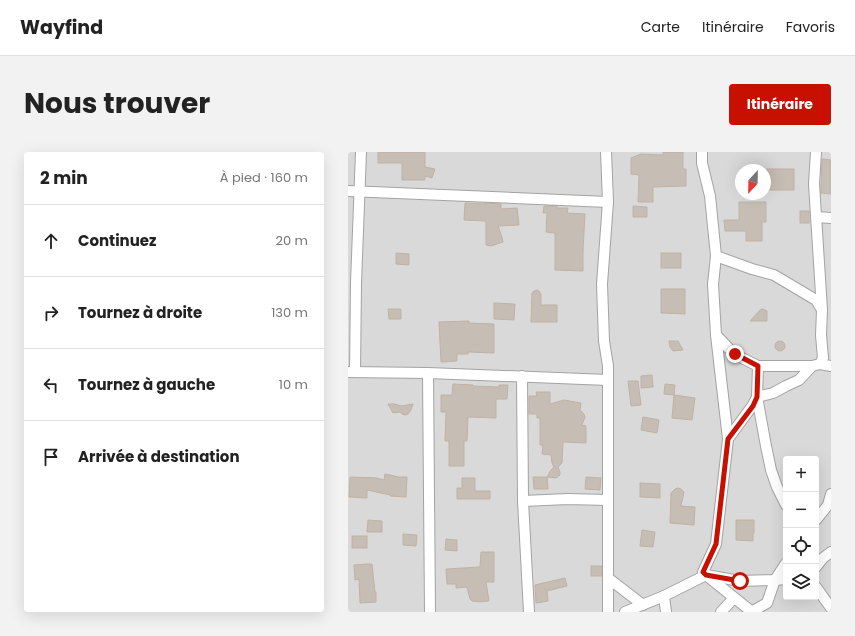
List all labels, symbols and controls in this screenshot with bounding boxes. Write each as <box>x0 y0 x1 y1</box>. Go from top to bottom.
text: Wayfind <box>20 14 103 41</box>
text: Carte <box>641 17 680 37</box>
text: Itinéraire <box>702 17 764 37</box>
text: Favoris <box>786 17 835 37</box>
text: Nous trouver <box>24 84 210 123</box>
button: Itinéraire <box>729 84 831 125</box>
north arrow <box>735 164 771 200</box>
text: 2 min <box>40 166 88 190</box>
text: À pied · 160 m <box>220 168 308 187</box>
icon: ahead <box>40 230 62 252</box>
text: Continuez <box>78 230 157 251</box>
text: 20 m <box>275 231 308 250</box>
icon: right <box>40 302 62 324</box>
text: Tournez à droite <box>78 302 202 323</box>
text: 130 m <box>271 303 308 322</box>
route end <box>726 345 744 363</box>
icon: left <box>40 374 62 396</box>
text: Tournez à gauche <box>78 374 215 395</box>
text: 10 m <box>279 375 308 394</box>
icon: arrive <box>40 446 62 468</box>
text: Arrivée à destination <box>78 446 240 467</box>
map controls <box>783 456 819 600</box>
button: + <box>783 456 819 492</box>
button: − <box>783 492 819 528</box>
button: locate <box>783 528 819 564</box>
button: layers <box>783 564 819 600</box>
route start <box>731 572 749 590</box>

